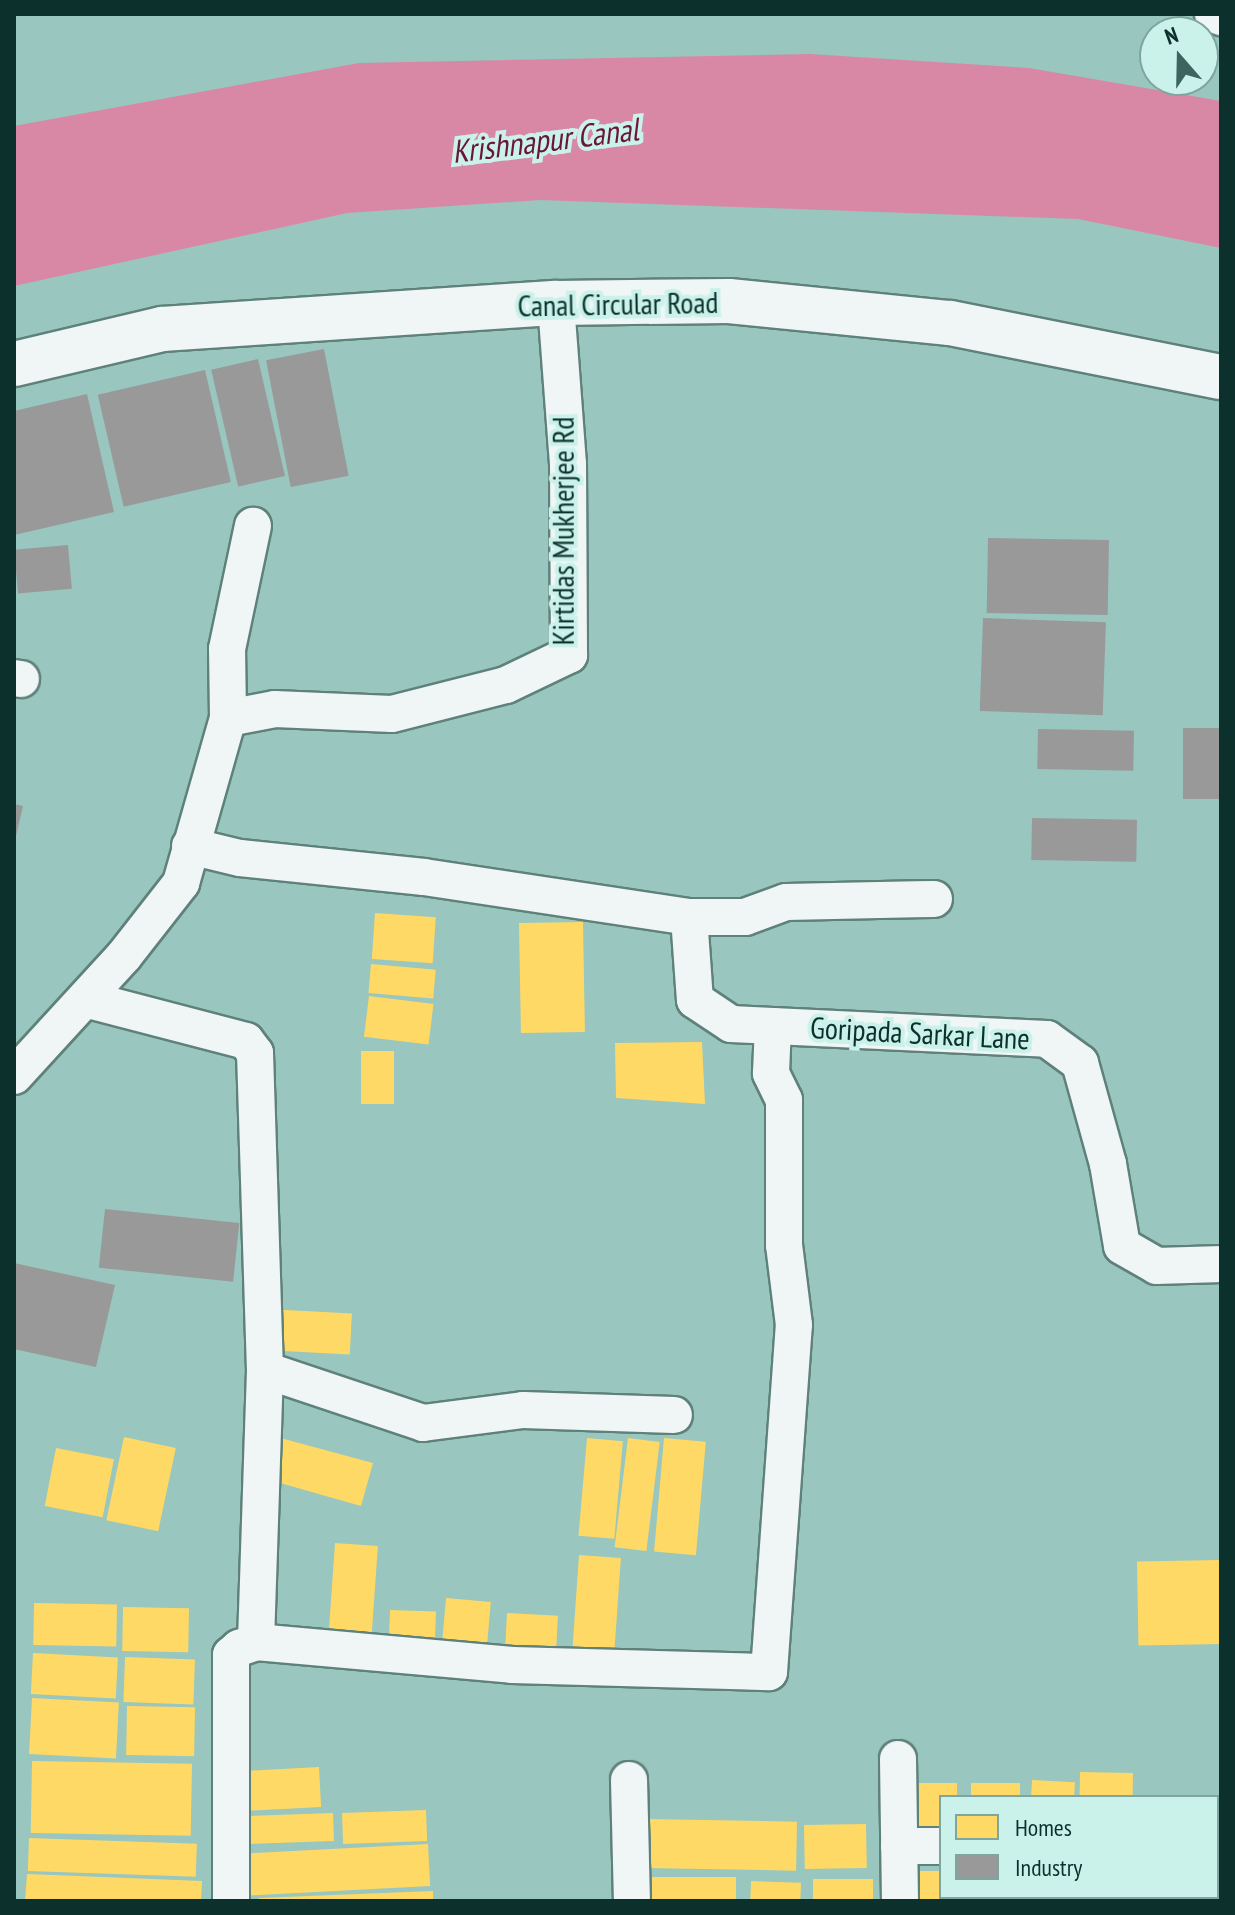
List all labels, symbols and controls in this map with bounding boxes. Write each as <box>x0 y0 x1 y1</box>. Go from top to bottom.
north arrow <box>1139 16 1219 96</box>
text: N <box>1161 20 1182 51</box>
water label: Krishnapur Canal <box>450 110 640 170</box>
street label: Canal Circular Road <box>517 284 719 324</box>
street label: Kirtidas Mukherjee Rd <box>545 417 581 645</box>
street label: Goripada Sarkar Lane <box>809 1009 1031 1057</box>
legend <box>939 1795 1219 1899</box>
text: Homes <box>1015 1812 1072 1843</box>
text: Industry <box>1015 1852 1082 1883</box>

